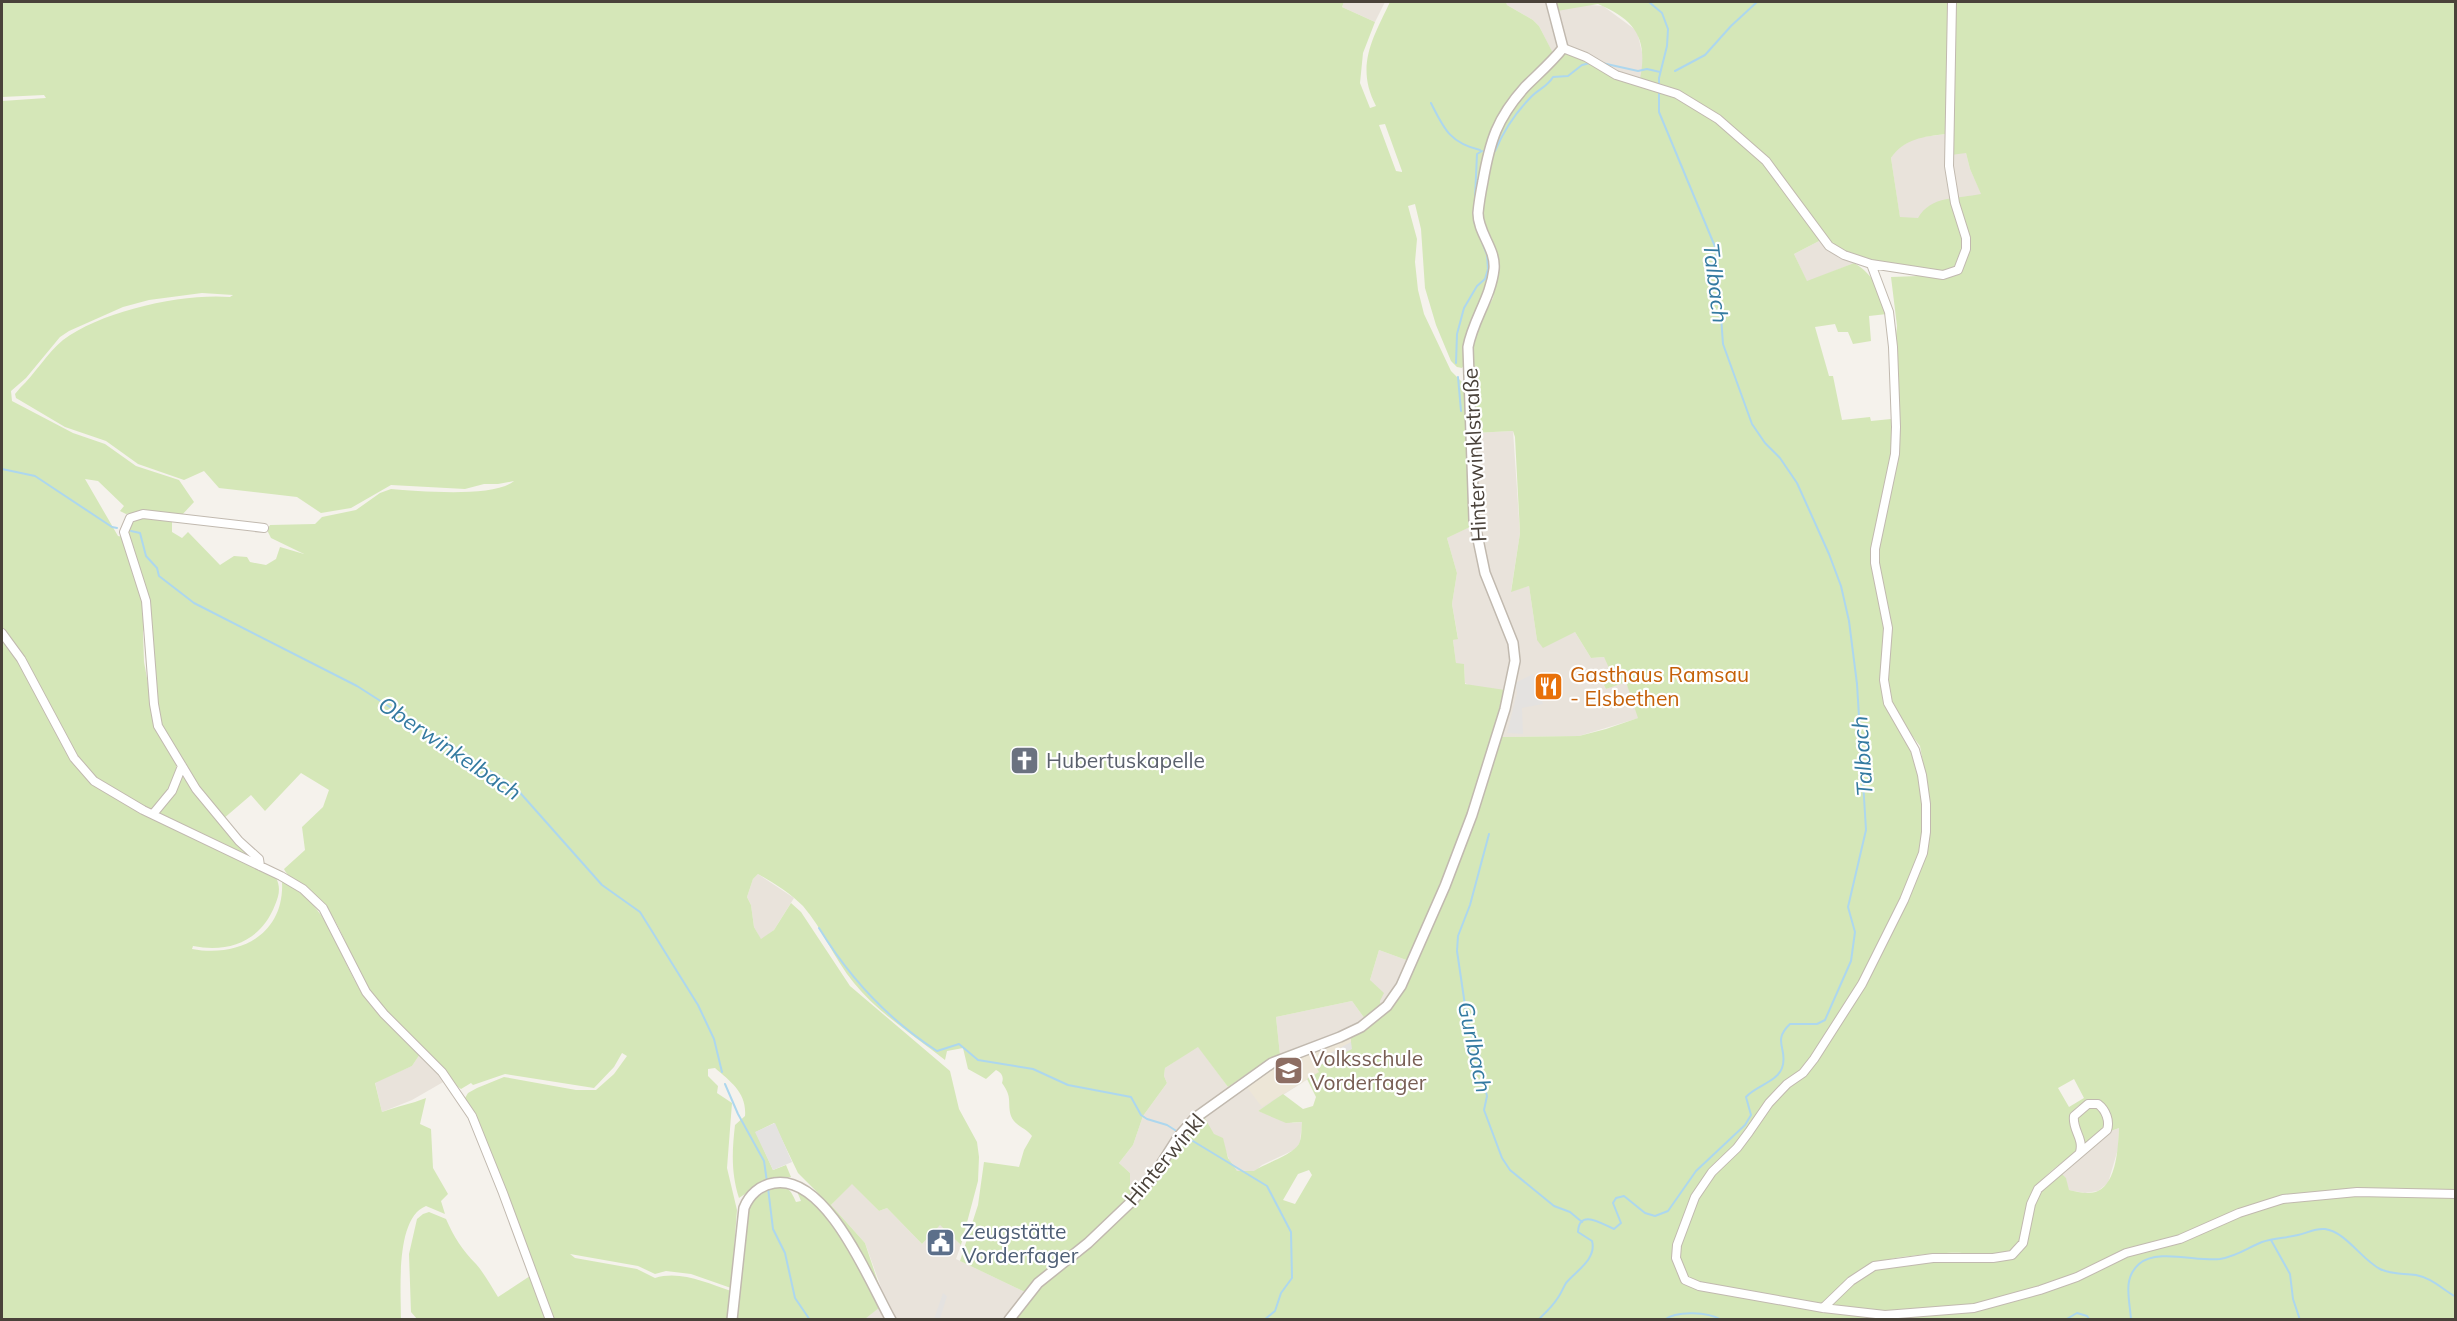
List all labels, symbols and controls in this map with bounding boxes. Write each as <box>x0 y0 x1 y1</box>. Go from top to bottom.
water label: Talbach <box>1697 241 1735 325</box>
street label: Hinterwinklstraße <box>1456 367 1492 543</box>
place label: Gasthaus Ramsau - Elsbethen <box>1570 661 1749 711</box>
restaurant icon: Gasthaus Ramsau - Elsbethen <box>1533 670 1565 702</box>
water label: Oberwinkelbach <box>373 690 527 806</box>
water label: Talbach <box>1845 715 1879 797</box>
church icon: Hubertuskapelle <box>1009 744 1041 776</box>
place label: Hubertuskapelle <box>1046 747 1205 773</box>
water label: Gurlbach <box>1452 999 1498 1095</box>
place label: Volksschule Vorderfager <box>1310 1045 1427 1095</box>
school or university icon: Volksschule Vorderfager <box>1273 1054 1305 1086</box>
street label: Hinterwinkl <box>1118 1108 1210 1210</box>
place label: Zeugstätte Vorderfager <box>962 1218 1079 1268</box>
public building icon: Zeugstätte Vorderfager <box>925 1227 957 1259</box>

